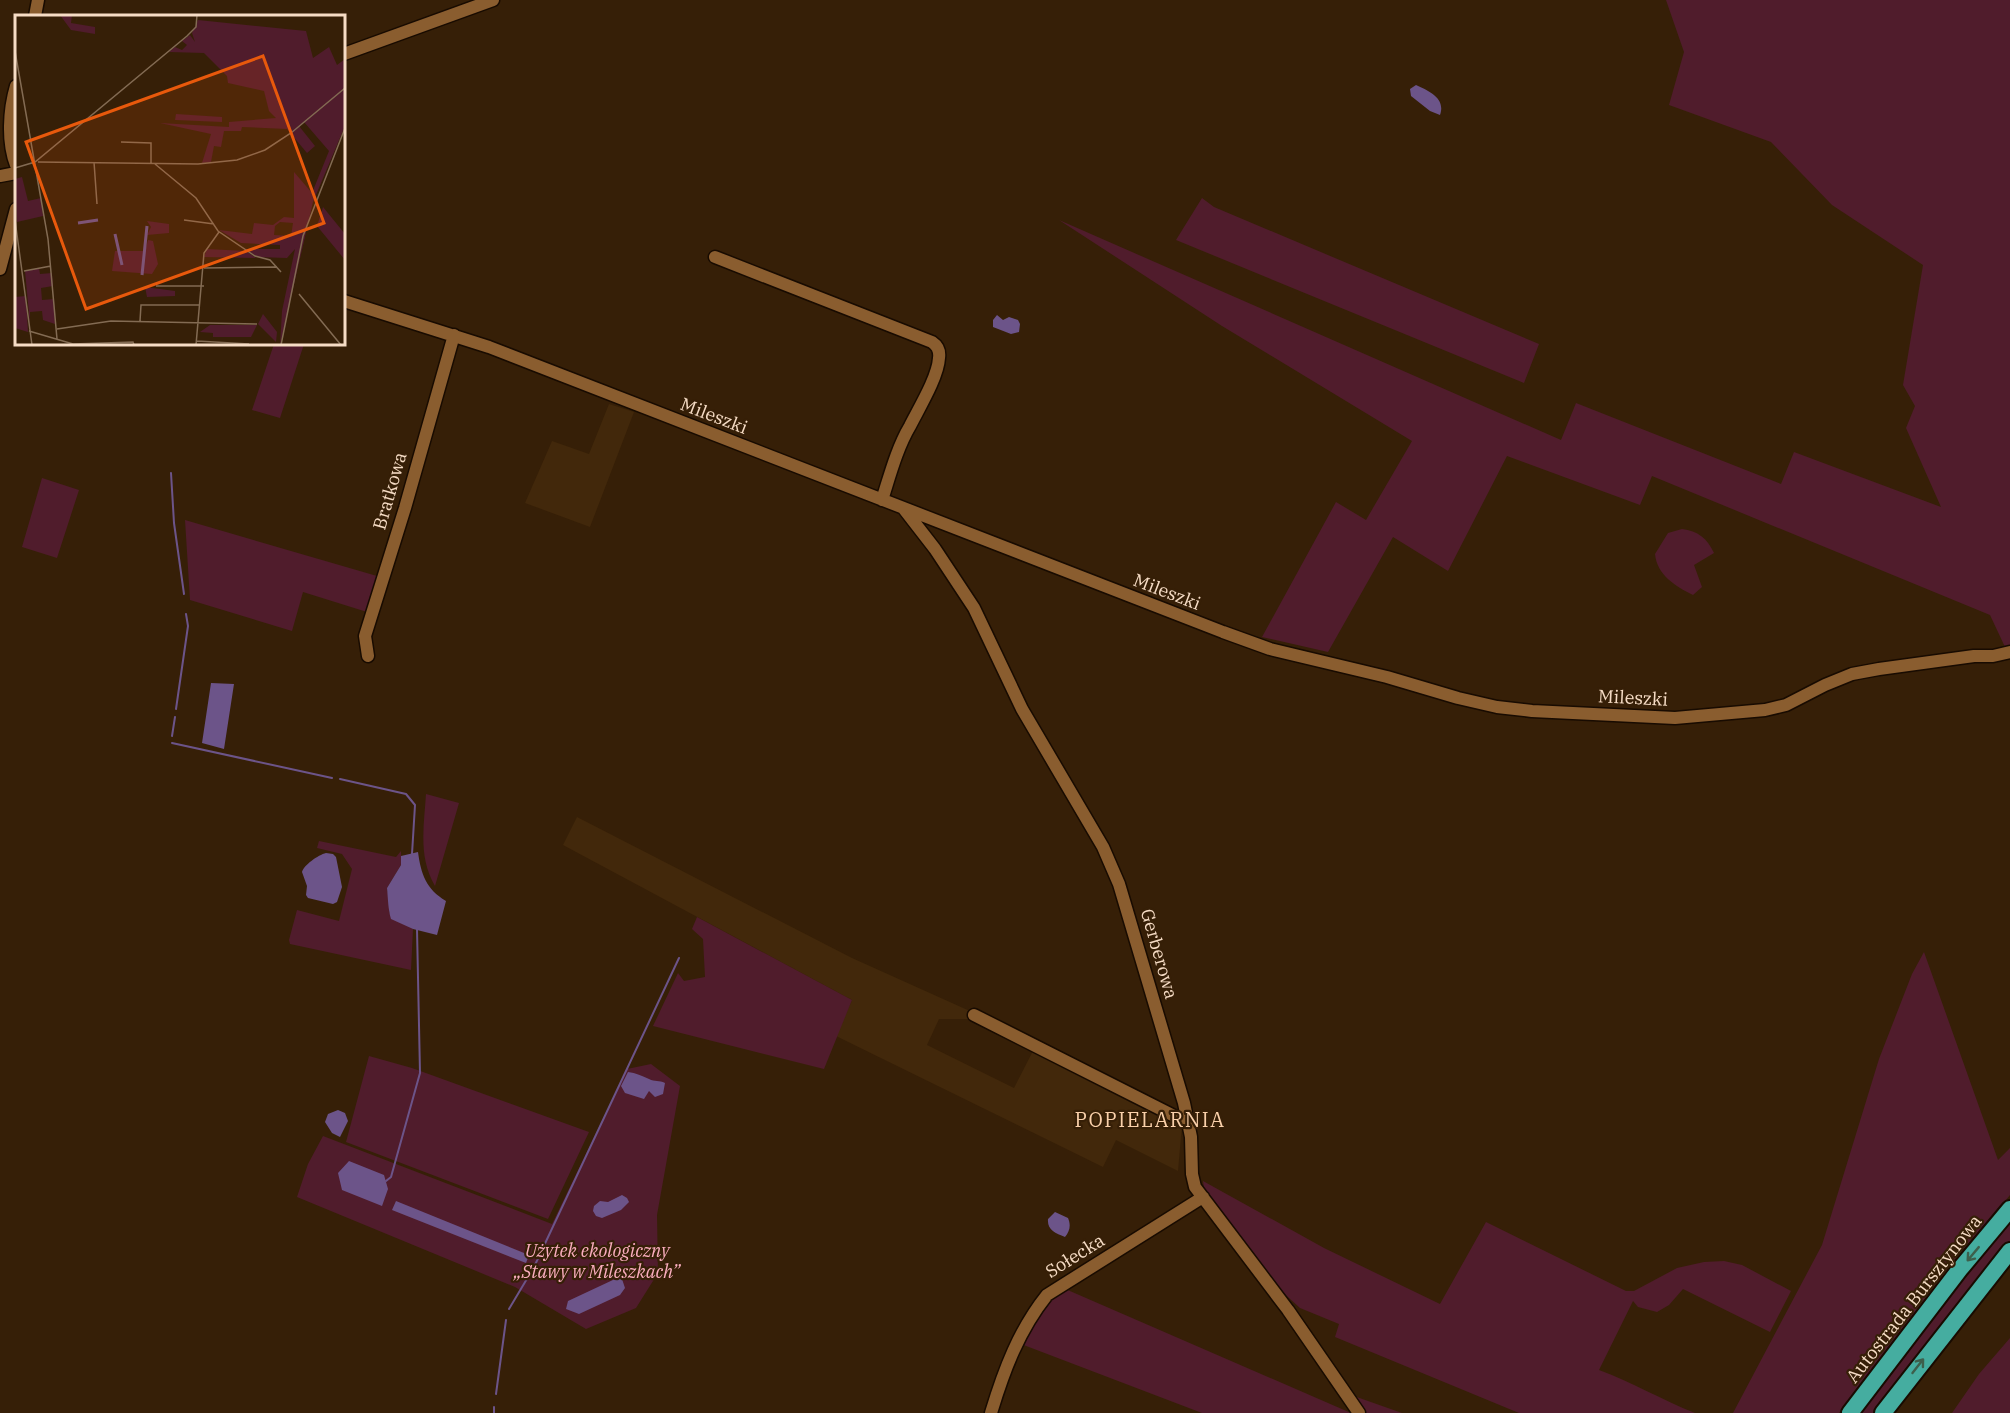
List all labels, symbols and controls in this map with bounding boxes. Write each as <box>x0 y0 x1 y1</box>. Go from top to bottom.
inset map <box>15 15 345 345</box>
street label: Mileszki <box>677 392 751 439</box>
street label: Bratkowa <box>367 449 412 532</box>
street label: Mileszki <box>1130 568 1204 615</box>
street label: Mileszki <box>1597 684 1669 711</box>
street label: Gerberowa <box>1136 906 1183 1002</box>
district label: POPIELARNIA <box>1075 1106 1226 1133</box>
street label: Autostrada Bursztynowa <box>1841 1210 1987 1387</box>
street label: Sołecka <box>1041 1228 1109 1283</box>
park label: Użytek ekologiczny „Stawy w Mileszkach” <box>513 1239 681 1283</box>
one-way arrow <box>1966 1246 1979 1262</box>
one-way arrow <box>1912 1359 1924 1375</box>

